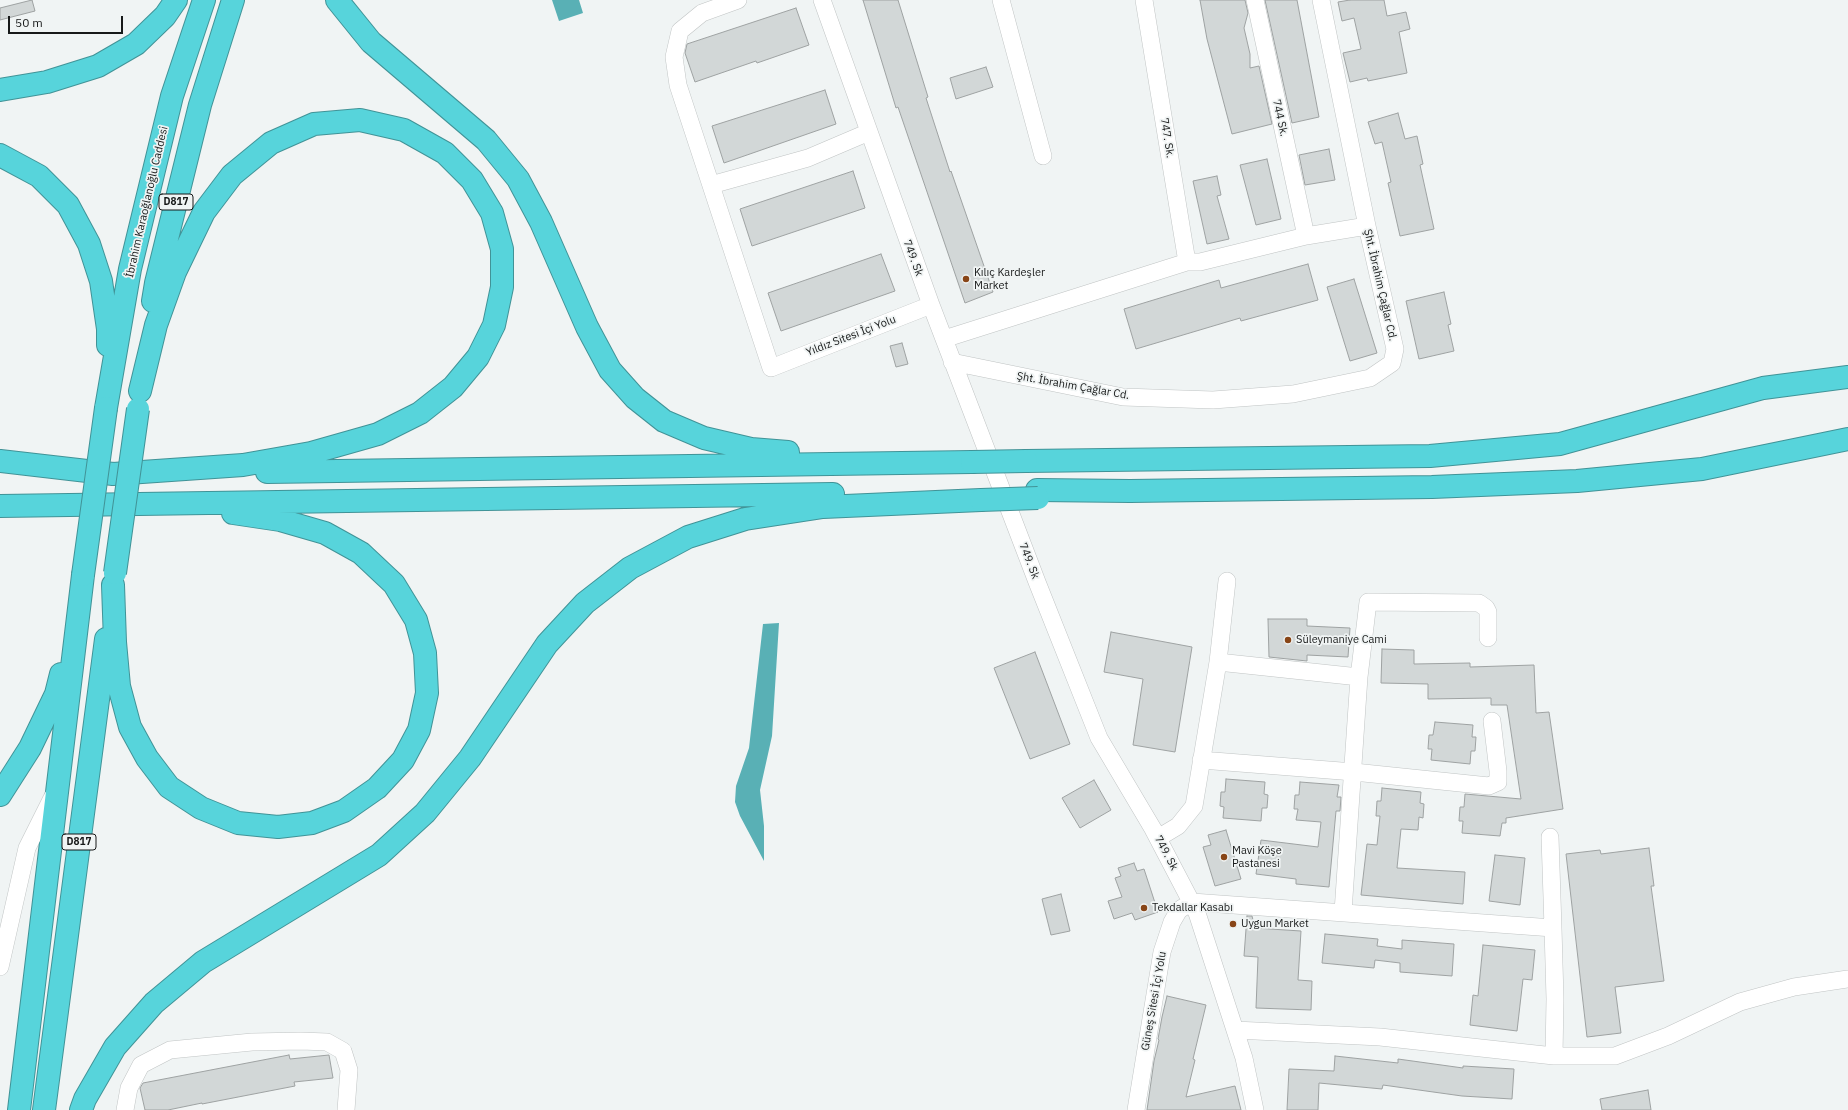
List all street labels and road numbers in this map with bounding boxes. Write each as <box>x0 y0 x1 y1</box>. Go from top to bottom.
street label: 744 Sk. <box>1270 98 1290 138</box>
street label: 747. Sk. <box>1157 117 1177 159</box>
street label: İbrahim Karaoğlanoğlu Caddesi <box>123 125 171 279</box>
road number: D817 <box>159 194 193 210</box>
street label: Şht. İbrahim Çağlar Cd. <box>1361 228 1399 342</box>
street label: 749. Sk <box>900 238 926 278</box>
street label: Yıldız Sitesi İçi Yolu <box>804 313 898 359</box>
street label: Şht. İbrahim Çağlar Cd. <box>1016 370 1130 402</box>
street label: 749. Sk <box>1016 541 1042 581</box>
street label: 749. Sk <box>1151 833 1181 873</box>
road number: D817 <box>62 834 96 850</box>
street label: Güneş Sitesi İçi Yolu <box>1139 950 1169 1052</box>

